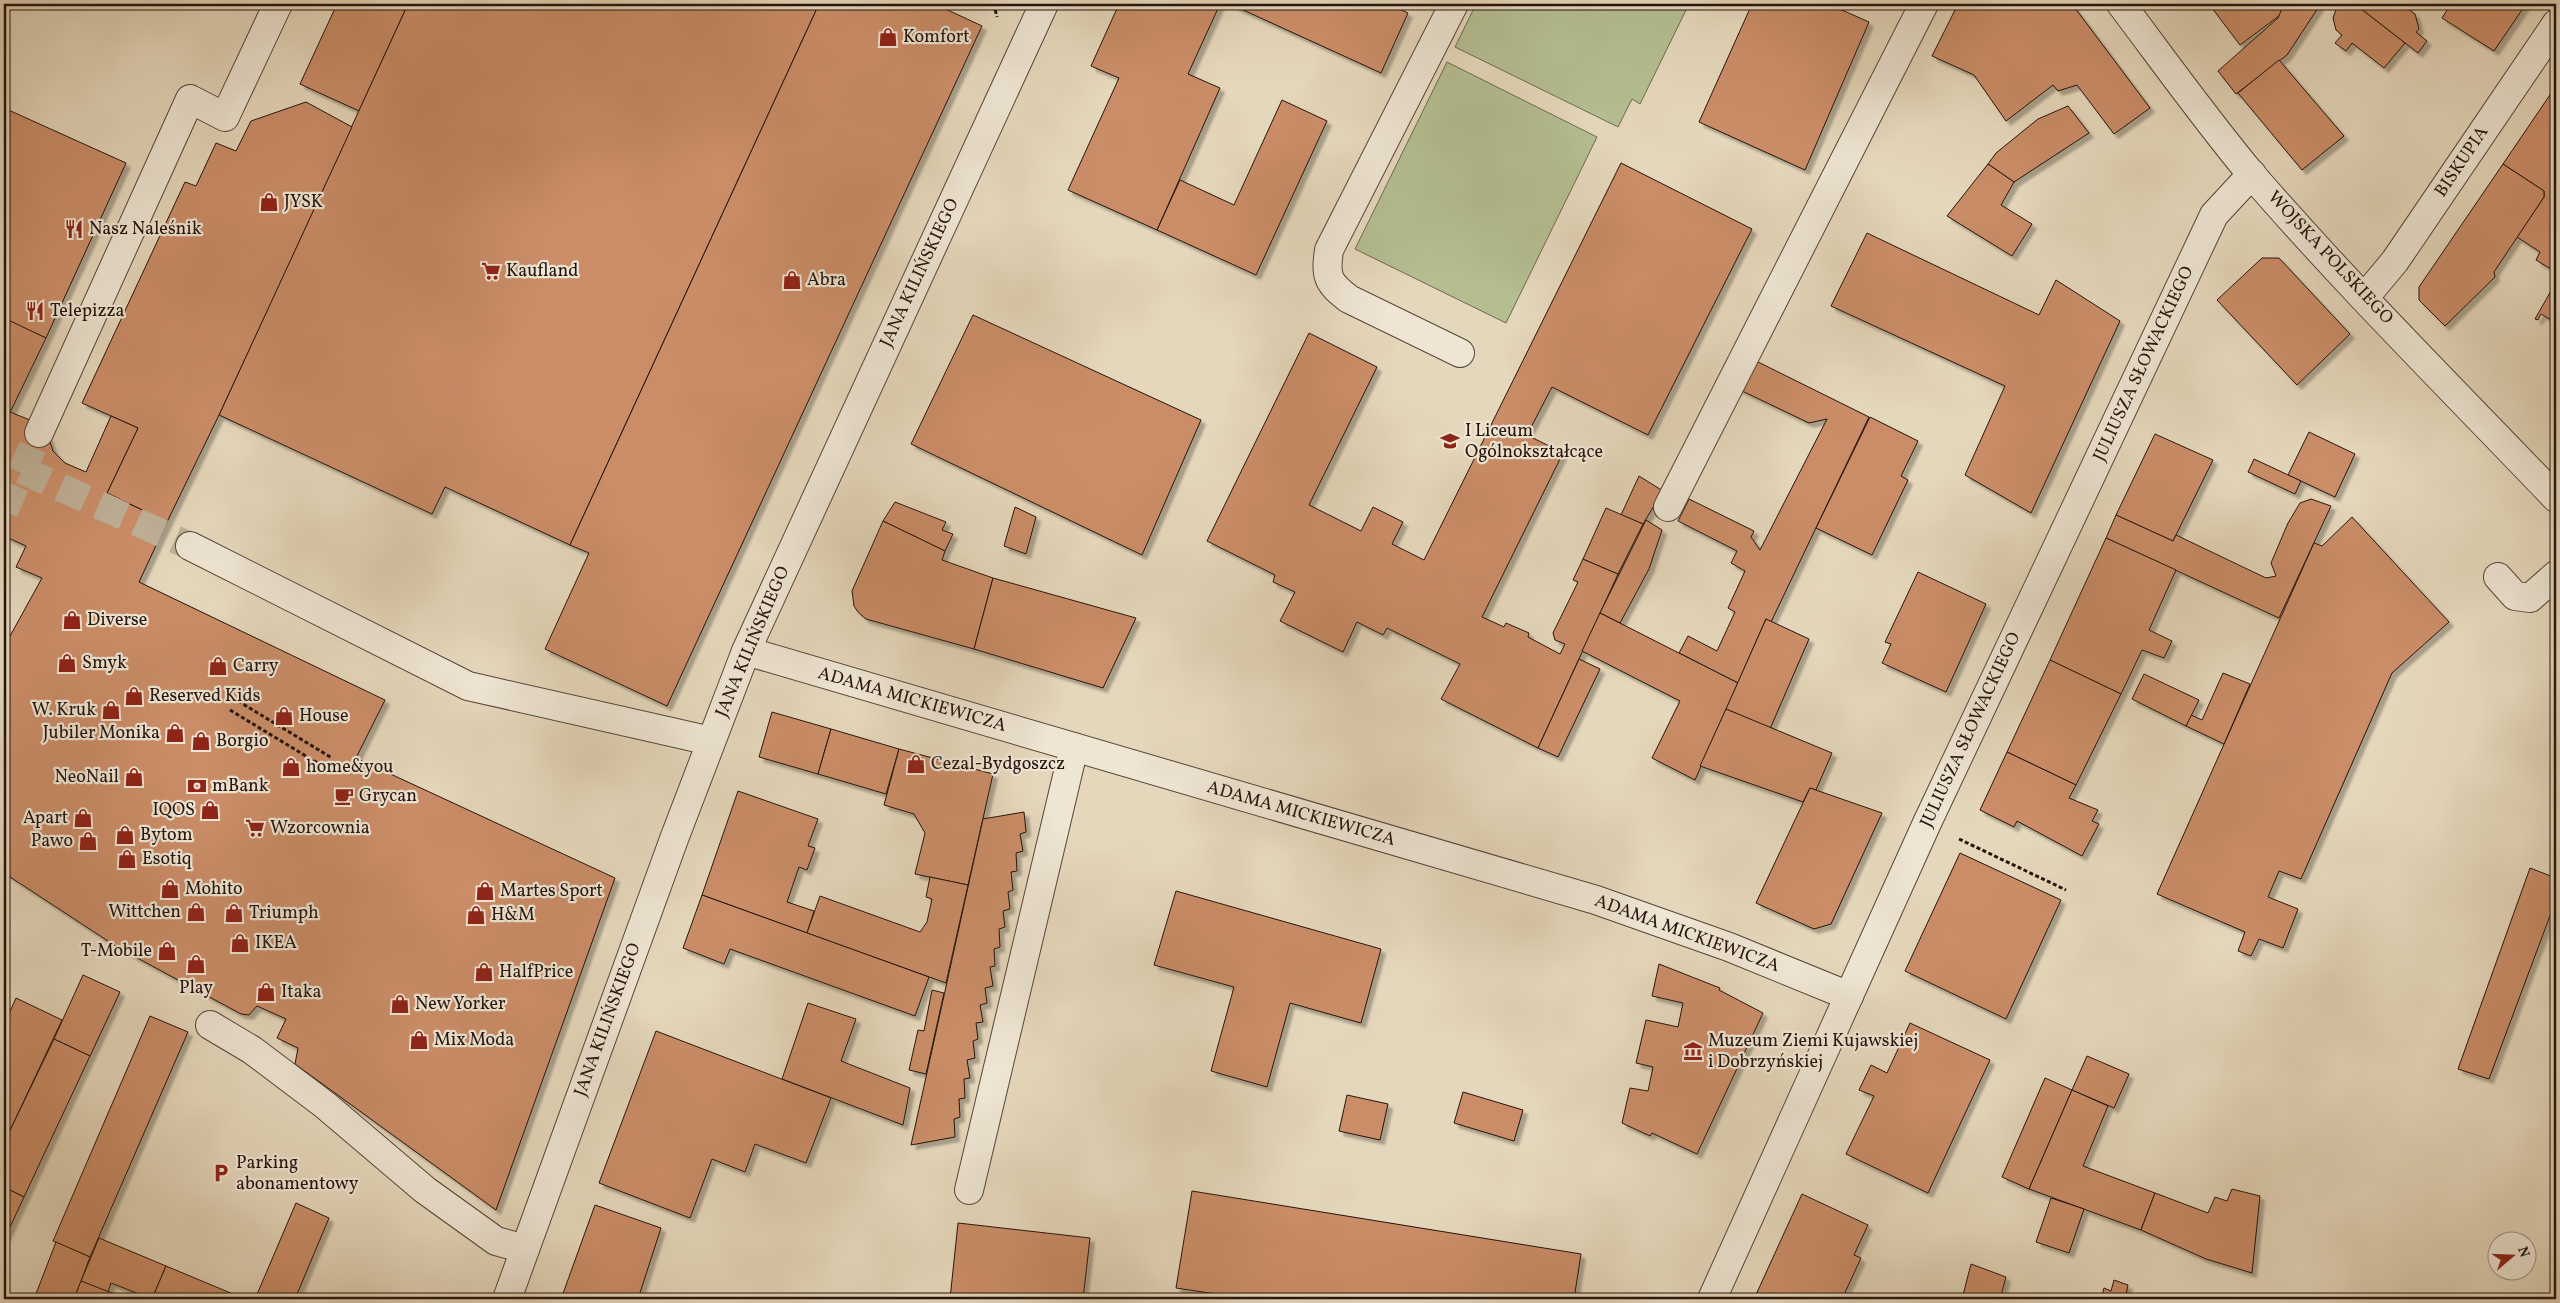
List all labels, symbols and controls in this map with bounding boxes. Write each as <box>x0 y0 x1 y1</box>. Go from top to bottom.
place label: Komfort <box>903 25 970 50</box>
shop icon: Komfort <box>877 26 899 48</box>
street label: BISKUPIA <box>2429 121 2495 203</box>
street label: WOJSKA POLSKIEGO <box>2261 186 2399 330</box>
place label: JYSK <box>284 190 323 215</box>
shop icon: JYSK <box>258 191 280 213</box>
street label: JANA KILIŃSKIEGO <box>874 194 966 352</box>
place label: Nasz Naleśnik <box>89 217 202 242</box>
restaurant icon: Nasz Naleśnik <box>63 218 85 240</box>
place label: Kaufland <box>506 259 578 284</box>
supermarket icon: Kaufland <box>480 260 502 282</box>
street label: JULIUSZA SŁOWACKIEGO <box>2088 262 2200 466</box>
place label: Abra <box>807 268 846 293</box>
shop icon: Abra <box>781 269 803 291</box>
place label: Telepizza <box>50 299 124 324</box>
restaurant icon: Telepizza <box>24 300 46 322</box>
place label: I Liceum Ogólnokształcące <box>1465 419 1603 465</box>
school or university icon: I Liceum Ogólnokształcące <box>1439 430 1461 452</box>
street label: JANA KILIŃSKIEGO <box>710 563 796 721</box>
place label: Diverse <box>87 608 147 633</box>
shop icon: Diverse <box>61 609 83 631</box>
street label: JULIUSZA SŁOWACKIEGO <box>1915 628 2027 832</box>
place label: Smyk <box>82 651 127 676</box>
shop icon: Smyk <box>56 652 78 674</box>
place label: Carry <box>233 654 279 679</box>
shop icon: Carry <box>207 655 229 677</box>
street label: ADAMA MICKIEWICZA <box>815 661 1010 739</box>
place label: Reserved Kids <box>149 684 260 709</box>
shop icon: Reserved Kids <box>123 685 145 707</box>
place label: W. Kruk <box>32 698 96 723</box>
shop icon: W. Kruk <box>100 699 122 721</box>
place label: House <box>299 704 349 729</box>
shop icon: House <box>273 705 295 727</box>
place label: Jubiler Monika <box>43 721 160 746</box>
shop icon: Jubiler Monika <box>164 722 186 744</box>
place label: Borgio <box>216 729 269 754</box>
shop icon: Borgio <box>190 730 212 752</box>
place label: Cezal-Bydgoszcz <box>931 752 1065 777</box>
shop icon: Cezal-Bydgoszcz <box>905 753 927 775</box>
place label: home&you <box>306 755 393 780</box>
shop icon: home&you <box>280 756 302 778</box>
place label: NeoNail <box>54 765 119 790</box>
shop icon: NeoNail <box>123 766 145 788</box>
place label: mBank <box>212 774 269 799</box>
bank icon: mBank <box>186 775 208 797</box>
street label: ADAMA MICKIEWICZA <box>1204 775 1399 853</box>
place label: Grycan <box>359 784 417 809</box>
cafe icon: Grycan <box>333 785 355 807</box>
place label: IQOS <box>152 798 195 823</box>
shop icon: IQOS <box>199 799 221 821</box>
place label: Apart <box>23 806 68 831</box>
shop icon: Apart <box>72 807 94 829</box>
place label: Wzorcownia <box>270 816 370 841</box>
supermarket icon: Wzorcownia <box>244 817 266 839</box>
place label: Bytom <box>140 823 193 848</box>
shop icon: Bytom <box>114 824 136 846</box>
place label: Pawo <box>31 829 73 854</box>
shop icon: Pawo <box>77 830 99 852</box>
place label: Esotiq <box>142 847 192 872</box>
shop icon: Esotiq <box>116 848 138 870</box>
place label: Mohito <box>185 877 243 902</box>
shop icon: Mohito <box>159 878 181 900</box>
place label: Martes Sport <box>500 879 603 904</box>
shop icon: Martes Sport <box>474 880 496 902</box>
street label: ADAMA MICKIEWICZA <box>1591 889 1783 979</box>
place label: Wittchen <box>108 900 181 925</box>
shop icon: Wittchen <box>185 901 207 923</box>
place label: Triumph <box>249 901 319 926</box>
shop icon: Triumph <box>223 902 245 924</box>
place label: H&M <box>491 903 535 928</box>
shop icon: H&M <box>465 904 487 926</box>
place label: IKEA <box>255 931 297 956</box>
shop icon: IKEA <box>229 932 251 954</box>
place label: T-Mobile <box>81 939 152 964</box>
shop icon: T-Mobile <box>156 940 178 962</box>
street label: JANA KILIŃSKIEGO <box>569 940 647 1100</box>
shop icon: Play <box>185 953 207 975</box>
place label: HalfPrice <box>499 960 573 985</box>
shop icon: HalfPrice <box>473 961 495 983</box>
place label: Play <box>179 976 213 1001</box>
place label: Itaka <box>281 980 321 1005</box>
shop icon: Itaka <box>255 981 277 1003</box>
place label: New Yorker <box>415 992 506 1017</box>
shop icon: New Yorker <box>389 993 411 1015</box>
place label: Mix Moda <box>434 1028 514 1053</box>
shop icon: Mix Moda <box>408 1029 430 1051</box>
place label: Muzeum Ziemi Kujawskiej i Dobrzyńskiej <box>1708 1029 1918 1075</box>
museum icon: Muzeum Ziemi Kujawskiej i Dobrzyńskiej <box>1682 1040 1704 1062</box>
place label: Parking abonamentowy <box>236 1151 359 1197</box>
parking icon: Parking abonamentowy <box>210 1162 232 1184</box>
north arrow <box>2488 1230 2538 1280</box>
text: N <box>2512 1244 2534 1260</box>

